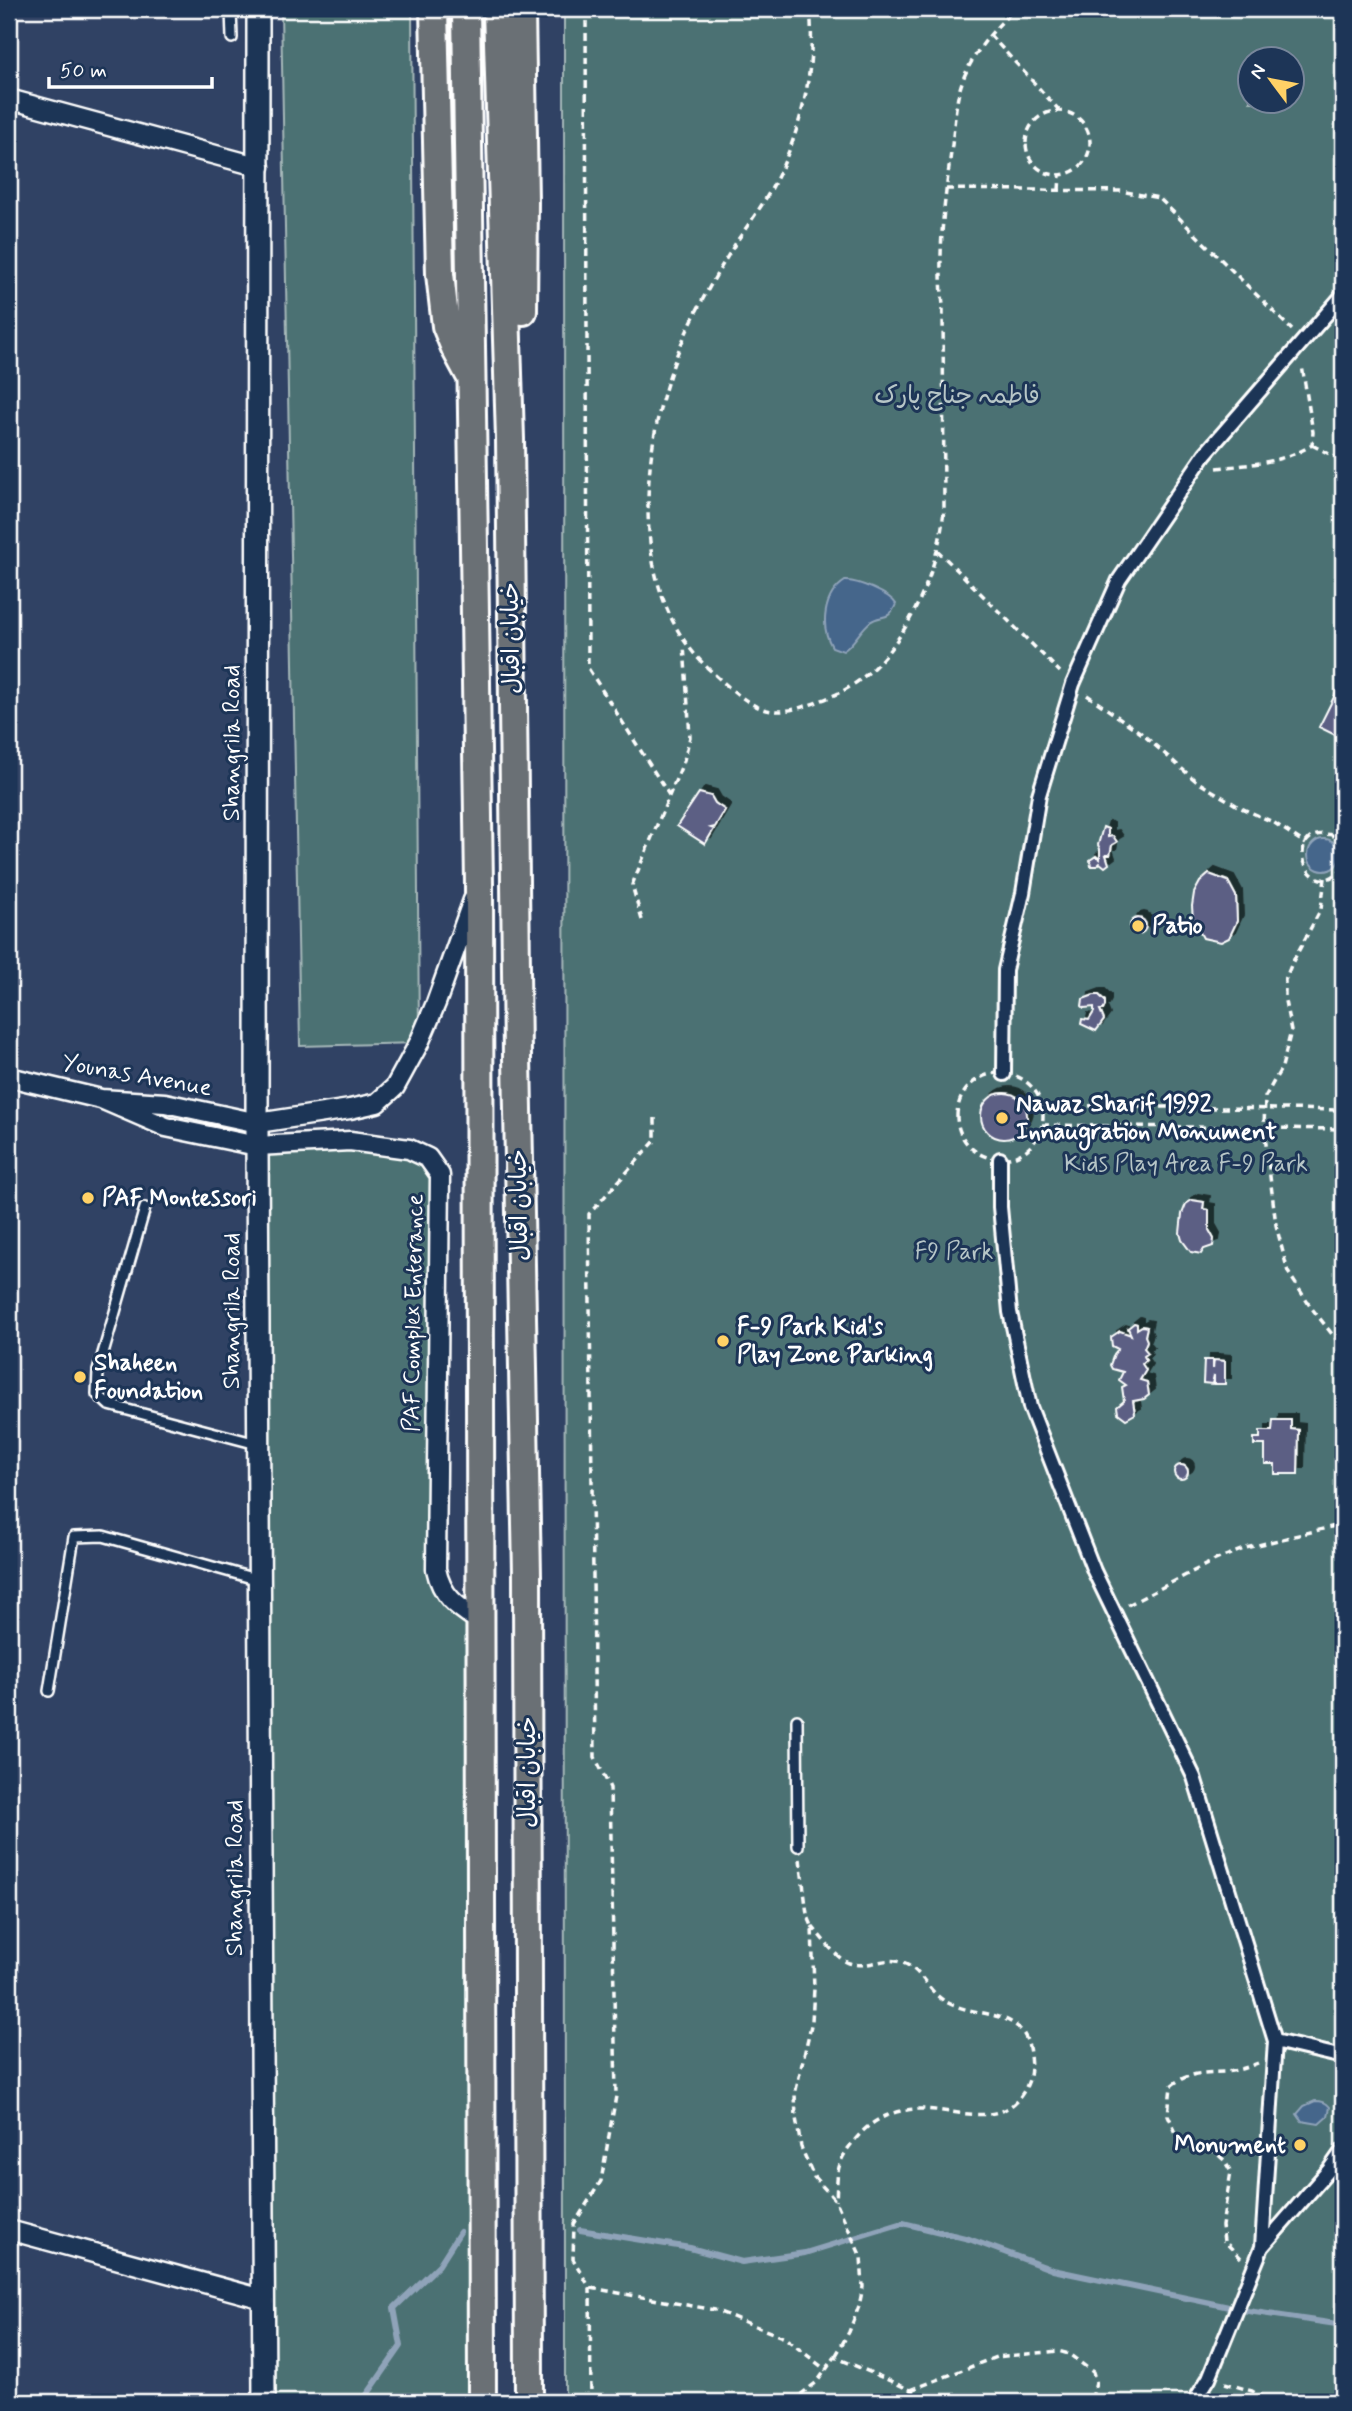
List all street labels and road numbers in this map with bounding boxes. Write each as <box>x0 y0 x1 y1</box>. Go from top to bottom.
street label: خیابان اقبال <box>496 582 528 694</box>
street label: Shangrila Road <box>217 665 248 821</box>
street label: Younas Avenue <box>60 1048 215 1104</box>
street label: خیابان اقبال <box>504 1149 536 1261</box>
street label: PAF Complex Enterance <box>396 1193 432 1432</box>
street label: Shangrila Road <box>217 1233 248 1389</box>
street label: خیابان اقبال <box>513 1716 544 1828</box>
street label: Shangrila Road <box>220 1800 251 1956</box>

